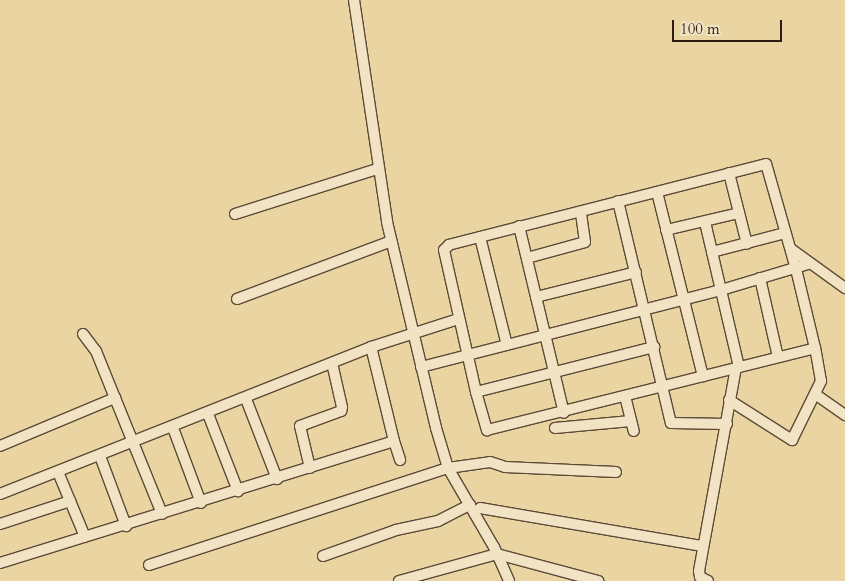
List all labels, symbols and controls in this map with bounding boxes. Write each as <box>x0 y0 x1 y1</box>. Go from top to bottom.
scale bar <box>675 10 785 42</box>
text: 100 m <box>680 19 720 39</box>

